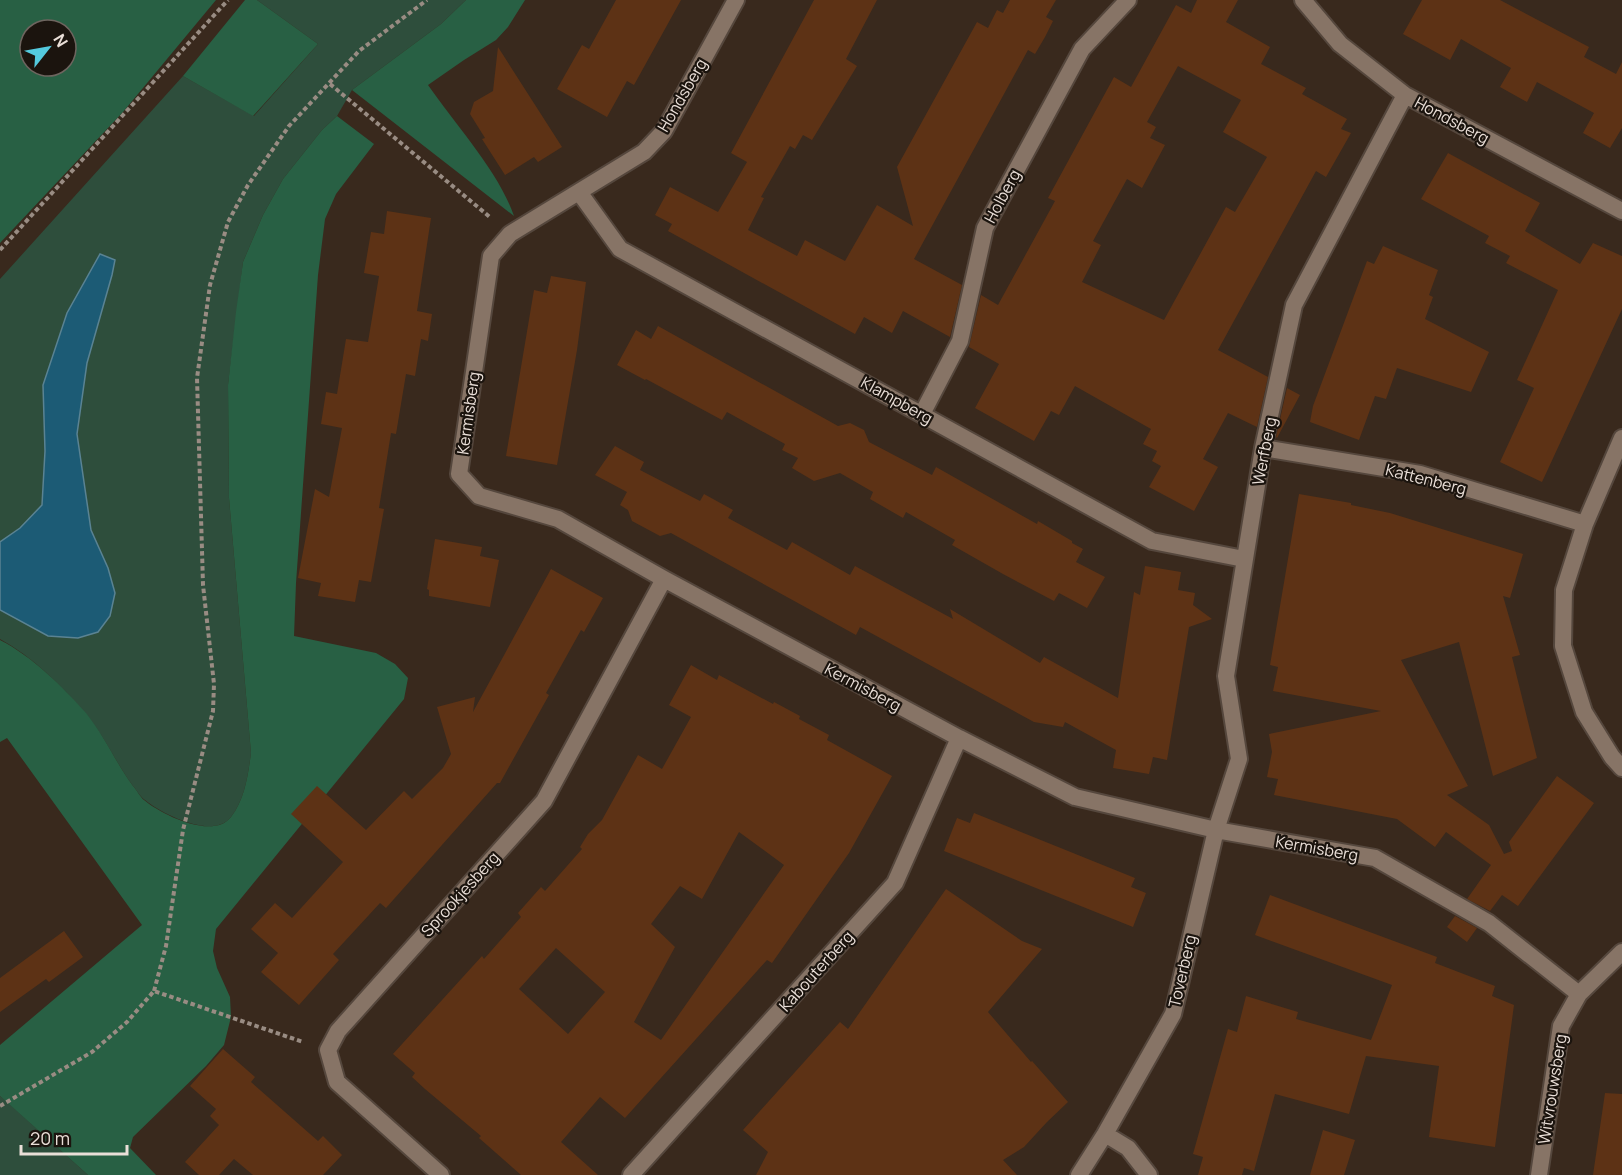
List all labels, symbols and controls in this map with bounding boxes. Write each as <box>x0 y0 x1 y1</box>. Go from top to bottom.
north arrow <box>18 18 78 78</box>
text: N <box>48 30 73 51</box>
street label: Hondsberg <box>652 54 712 136</box>
street label: Hondsberg <box>1411 91 1493 149</box>
street label: Holberg <box>979 165 1025 227</box>
street label: Kermisberg <box>451 370 485 456</box>
street label: Klampberg <box>857 371 937 429</box>
street label: Werfberg <box>1247 415 1281 487</box>
street label: Kattenberg <box>1383 458 1469 500</box>
street label: Kermisberg <box>821 658 905 716</box>
street label: Kermisberg <box>1274 830 1360 866</box>
street label: Sprookjesberg <box>416 847 504 941</box>
street label: Kabouterberg <box>774 926 858 1016</box>
street label: Toverberg <box>1163 932 1201 1010</box>
street label: Witvrouwsberg <box>1532 1032 1572 1146</box>
scale bar <box>21 1118 128 1156</box>
text: 20 m <box>30 1126 70 1150</box>

